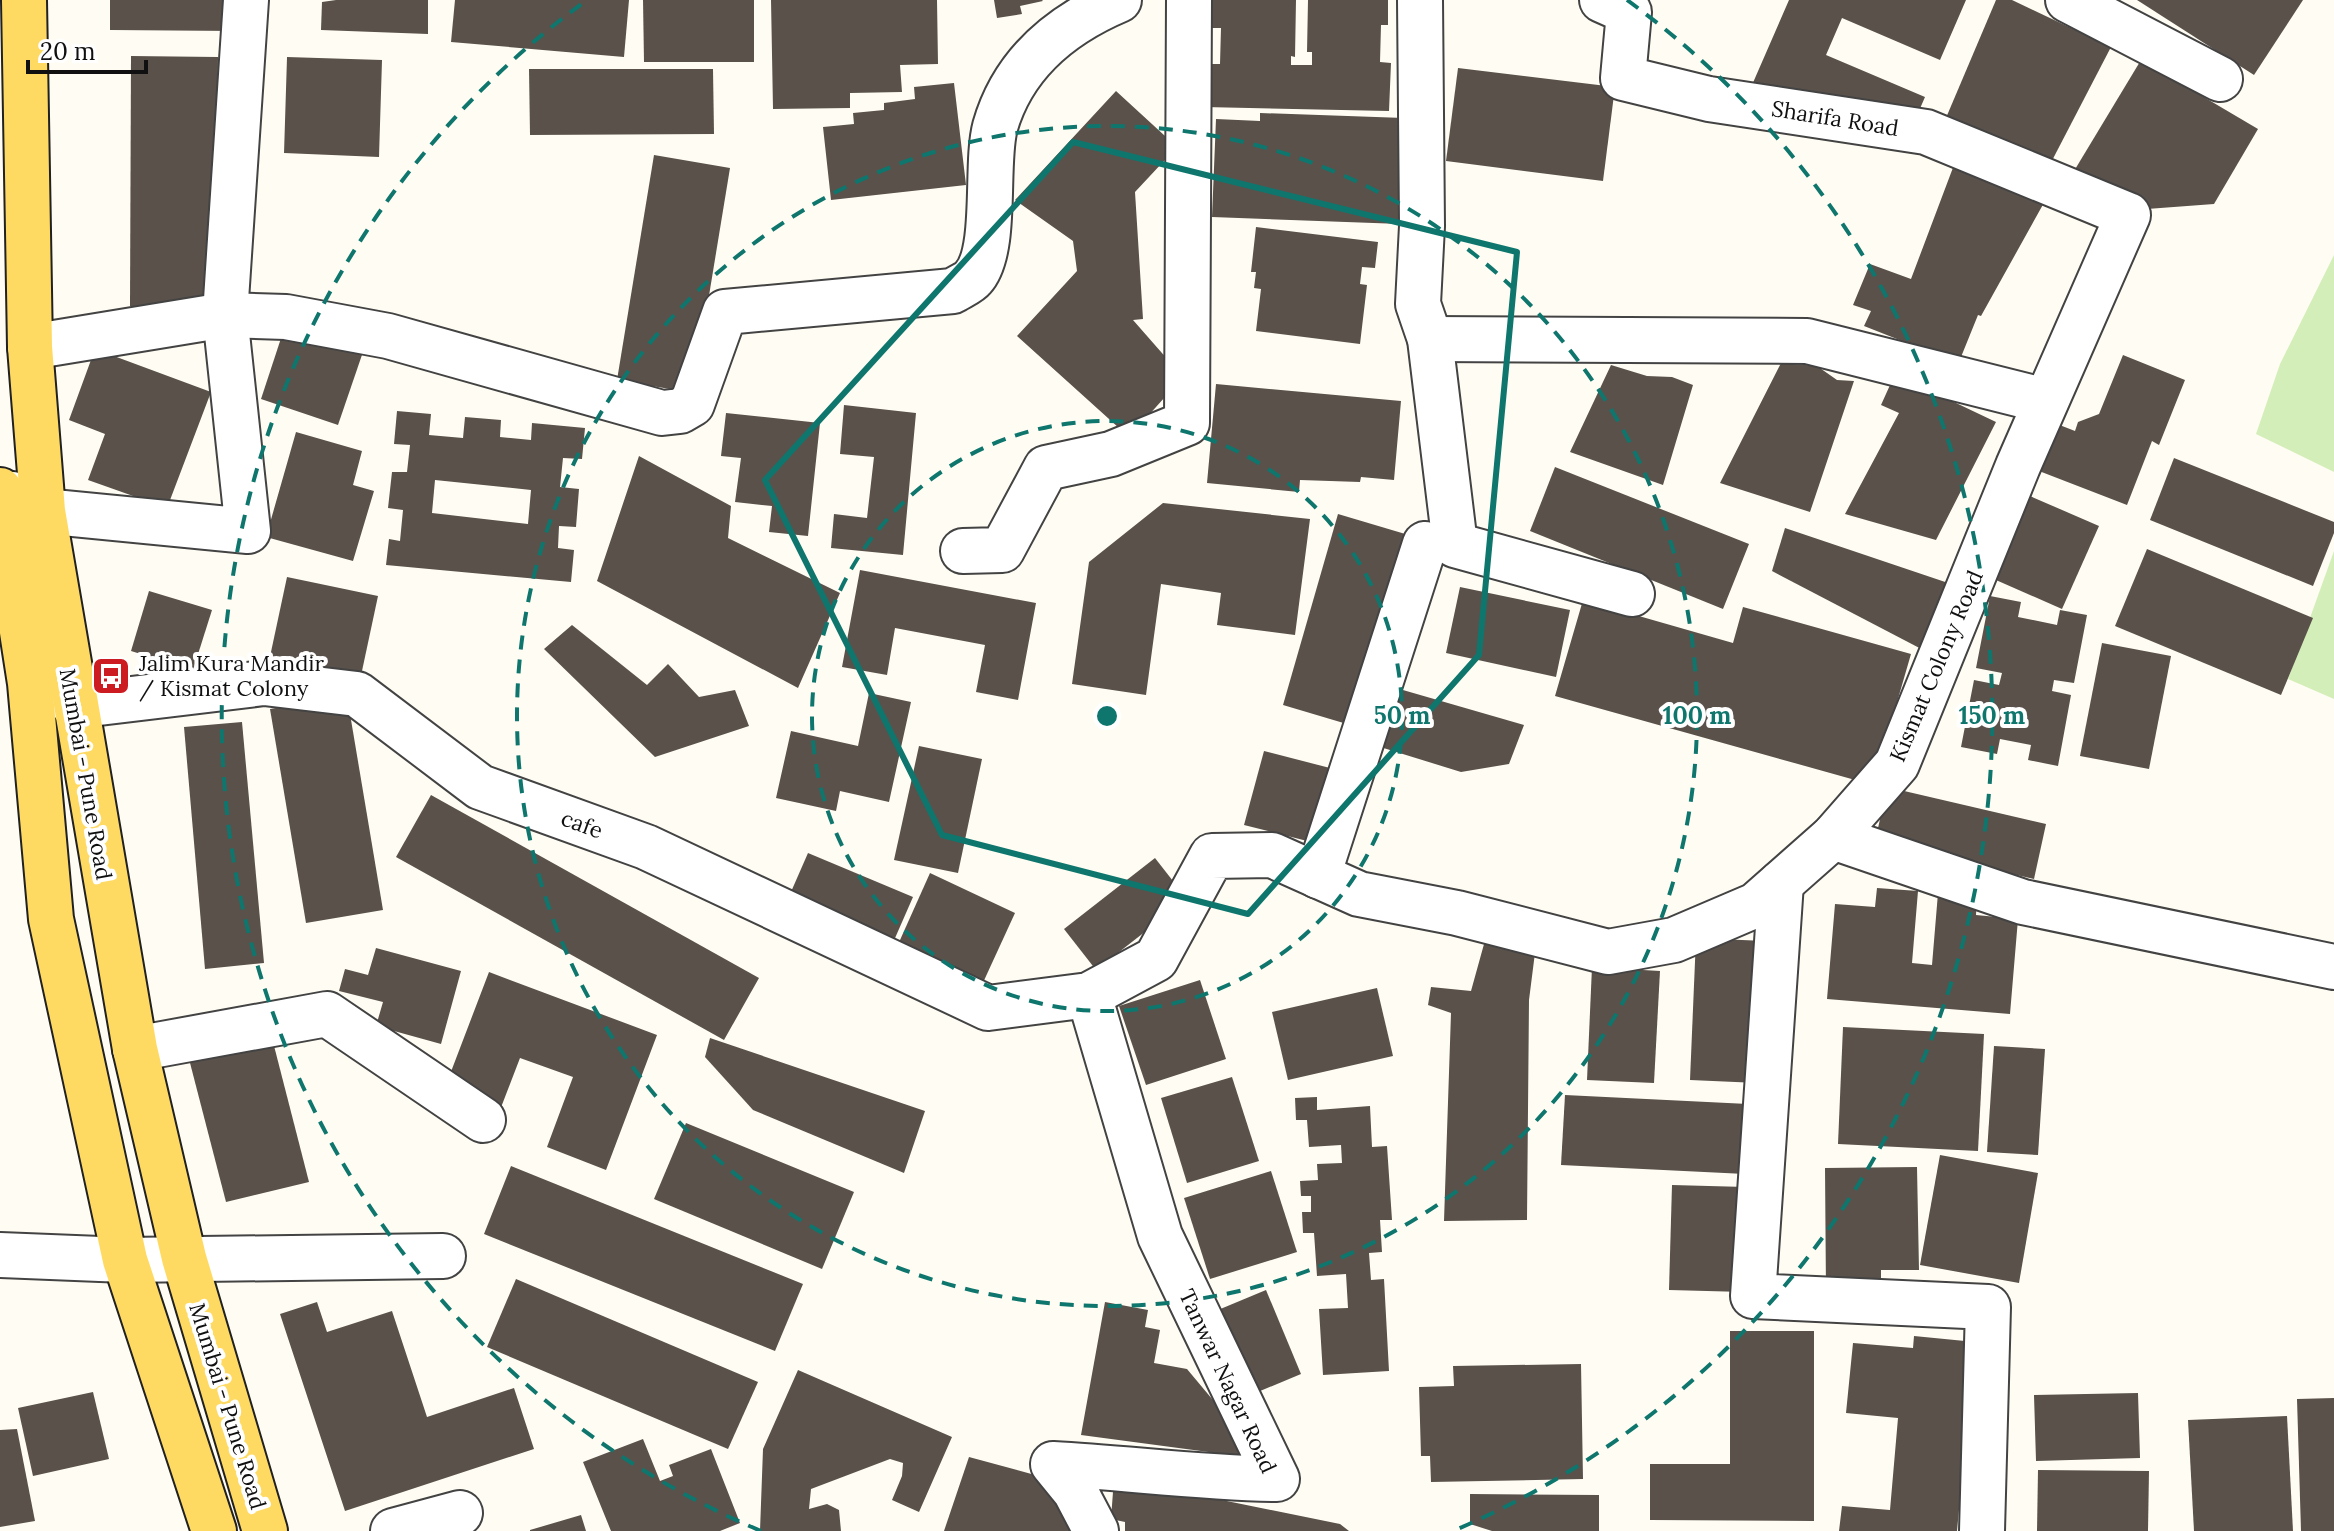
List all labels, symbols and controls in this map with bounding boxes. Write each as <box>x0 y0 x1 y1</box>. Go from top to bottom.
scale bar <box>28 24 146 74</box>
text: 20 m <box>40 36 96 67</box>
street label: Sharifa Road <box>1769 94 1901 142</box>
street label: Kismat Colony Road <box>1883 566 1989 766</box>
place label: Jalim Kura Mandir / Kismat Colony <box>138 649 325 702</box>
bus stop icon: Jalim Kura Mandir / Kismat Colony <box>90 655 132 697</box>
street label: Mumbai - Pune Road <box>54 666 118 882</box>
text: 50 m <box>1374 700 1430 731</box>
text: 100 m <box>1663 700 1731 731</box>
text: 150 m <box>1959 700 2025 731</box>
centre of rings <box>1093 702 1121 730</box>
street label: cafe <box>557 804 607 844</box>
street label: Tanwar Nagar Road <box>1173 1285 1283 1477</box>
street label: Mumbai - Pune Road <box>183 1299 273 1513</box>

